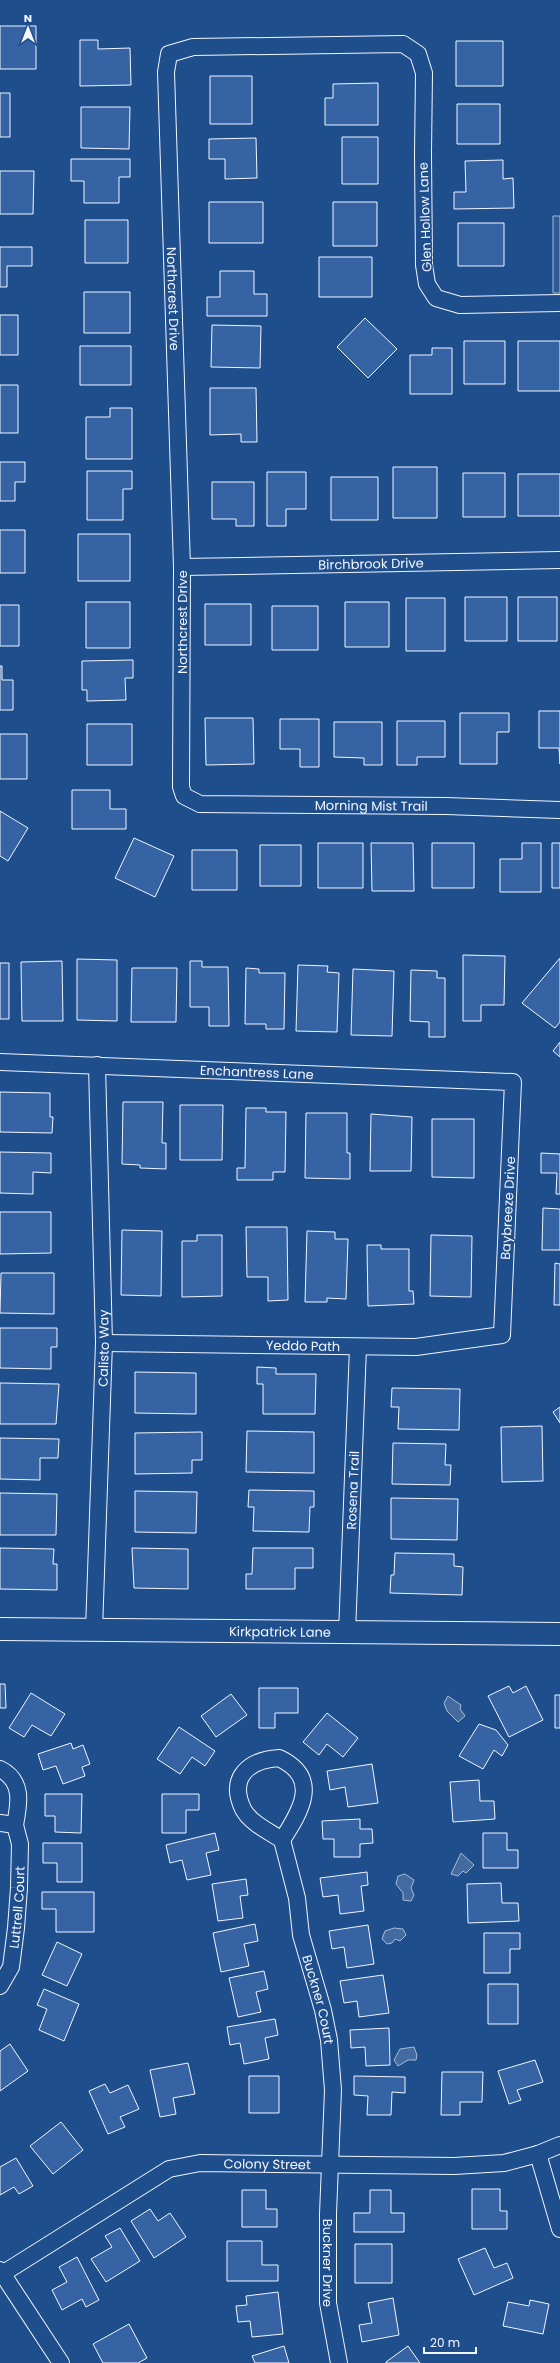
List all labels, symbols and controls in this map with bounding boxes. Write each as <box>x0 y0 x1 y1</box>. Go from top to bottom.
north arrow <box>8 8 48 48</box>
text: N <box>24 10 32 26</box>
street label: Glen Hollow Lane <box>414 162 436 272</box>
street label: Northcrest Drive <box>162 247 185 351</box>
street label: Birchbrook Drive <box>318 553 424 574</box>
street label: Northcrest Drive <box>173 570 192 674</box>
street label: Morning Mist Trail <box>315 795 428 815</box>
street label: Enchantress Lane <box>200 1060 314 1084</box>
street label: Baybreeze Drive <box>496 1156 520 1260</box>
street label: Calisto Way <box>93 1309 114 1387</box>
street label: Yeddo Path <box>266 1336 340 1356</box>
street label: Rosena Trail <box>341 1450 364 1530</box>
street label: Kirkpatrick Lane <box>229 1622 331 1641</box>
street label: Luttrell Court <box>4 1866 29 1950</box>
street label: Buckner Court <box>298 1952 339 2045</box>
street label: Colony Street <box>223 2154 311 2174</box>
street label: Buckner Drive <box>319 2219 338 2307</box>
scale bar <box>424 2329 476 2355</box>
text: 20 m <box>430 2334 460 2351</box>

